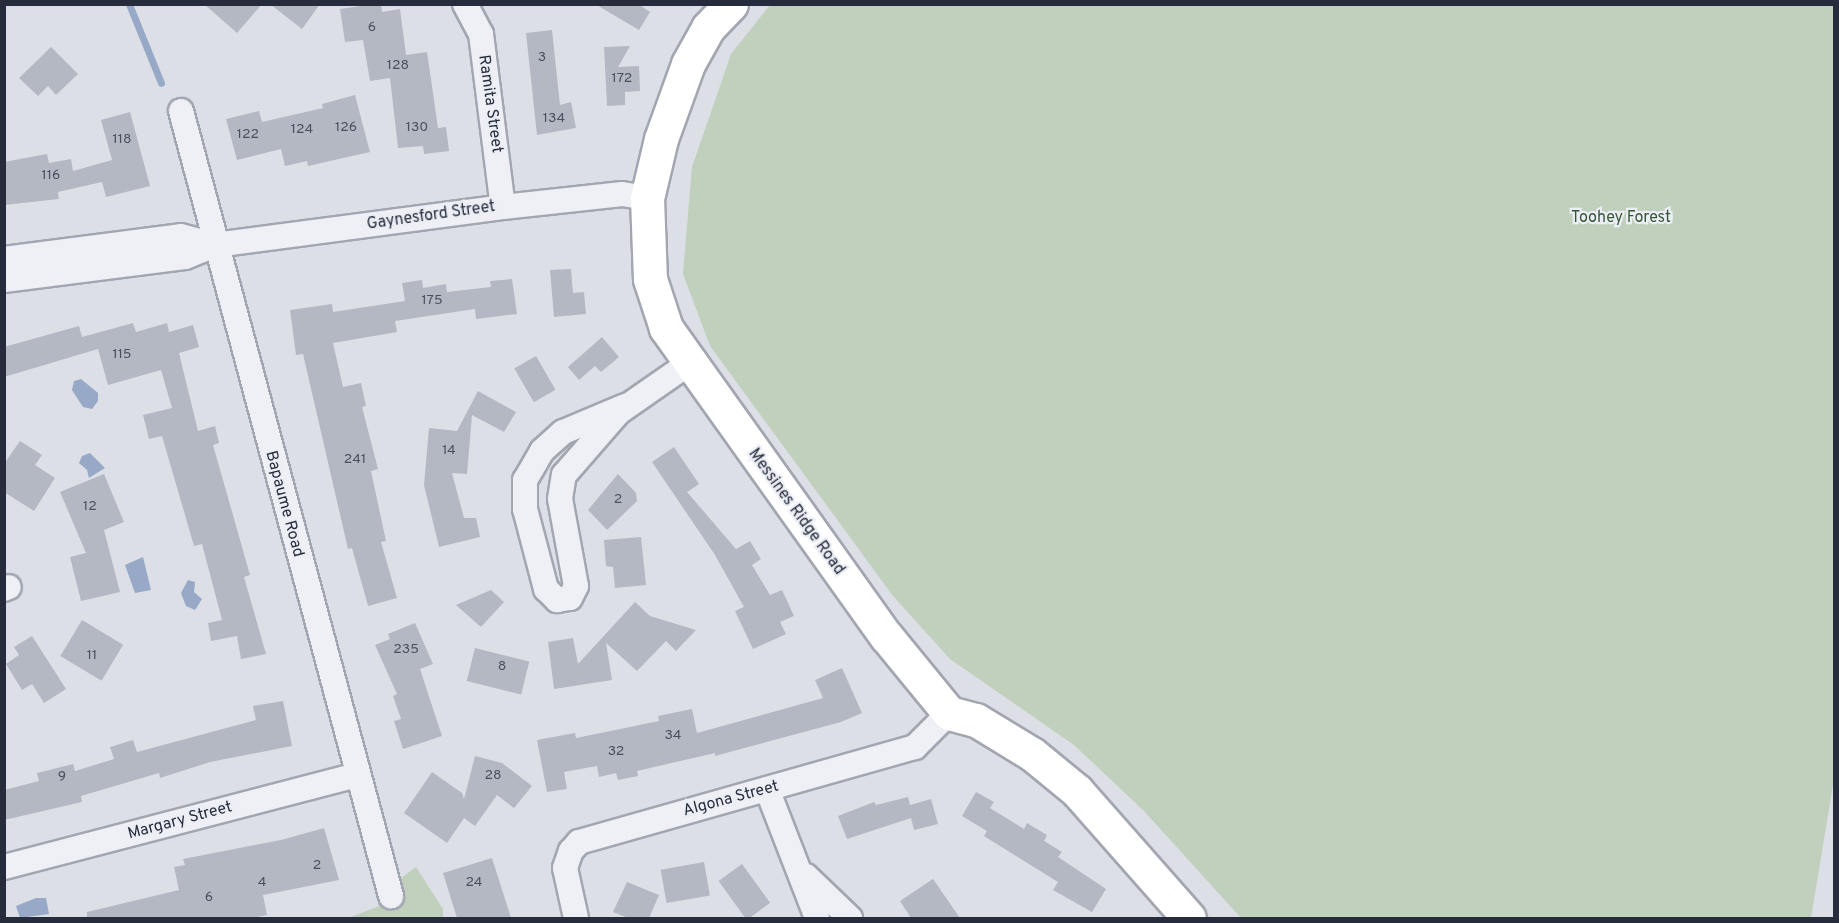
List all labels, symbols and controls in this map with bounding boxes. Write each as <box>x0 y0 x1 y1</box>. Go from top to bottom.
house number: 6 <box>368 20 376 36</box>
house number: 3 <box>538 50 546 66</box>
street label: Ramita Street <box>474 54 506 154</box>
house number: 128 <box>387 58 409 74</box>
house number: 172 <box>612 71 632 87</box>
house number: 134 <box>543 111 565 127</box>
house number: 126 <box>335 120 357 136</box>
house number: 130 <box>406 120 428 136</box>
house number: 124 <box>291 122 313 138</box>
house number: 122 <box>237 127 259 143</box>
house number: 118 <box>113 132 131 148</box>
house number: 116 <box>42 168 60 184</box>
street label: Gaynesford Street <box>366 197 496 235</box>
park label: Toohey Forest <box>1571 208 1671 228</box>
house number: 175 <box>421 293 443 309</box>
house number: 115 <box>112 347 132 363</box>
house number: 14 <box>442 443 456 459</box>
street label: Messines Ridge Road <box>744 445 848 579</box>
street label: Bapaume Road <box>261 449 307 559</box>
house number: 241 <box>344 452 366 468</box>
house number: 2 <box>614 492 622 508</box>
house number: 12 <box>83 499 97 515</box>
house number: 235 <box>393 642 419 658</box>
house number: 11 <box>87 648 97 664</box>
house number: 8 <box>498 659 506 675</box>
house number: 34 <box>664 728 682 744</box>
house number: 32 <box>608 744 624 760</box>
house number: 28 <box>484 768 502 784</box>
house number: 9 <box>58 769 66 785</box>
street label: Algona Street <box>681 777 781 821</box>
street label: Margary Street <box>126 798 234 844</box>
house number: 2 <box>313 858 321 874</box>
house number: 4 <box>258 875 266 891</box>
house number: 24 <box>465 875 483 891</box>
house number: 6 <box>205 890 213 906</box>

